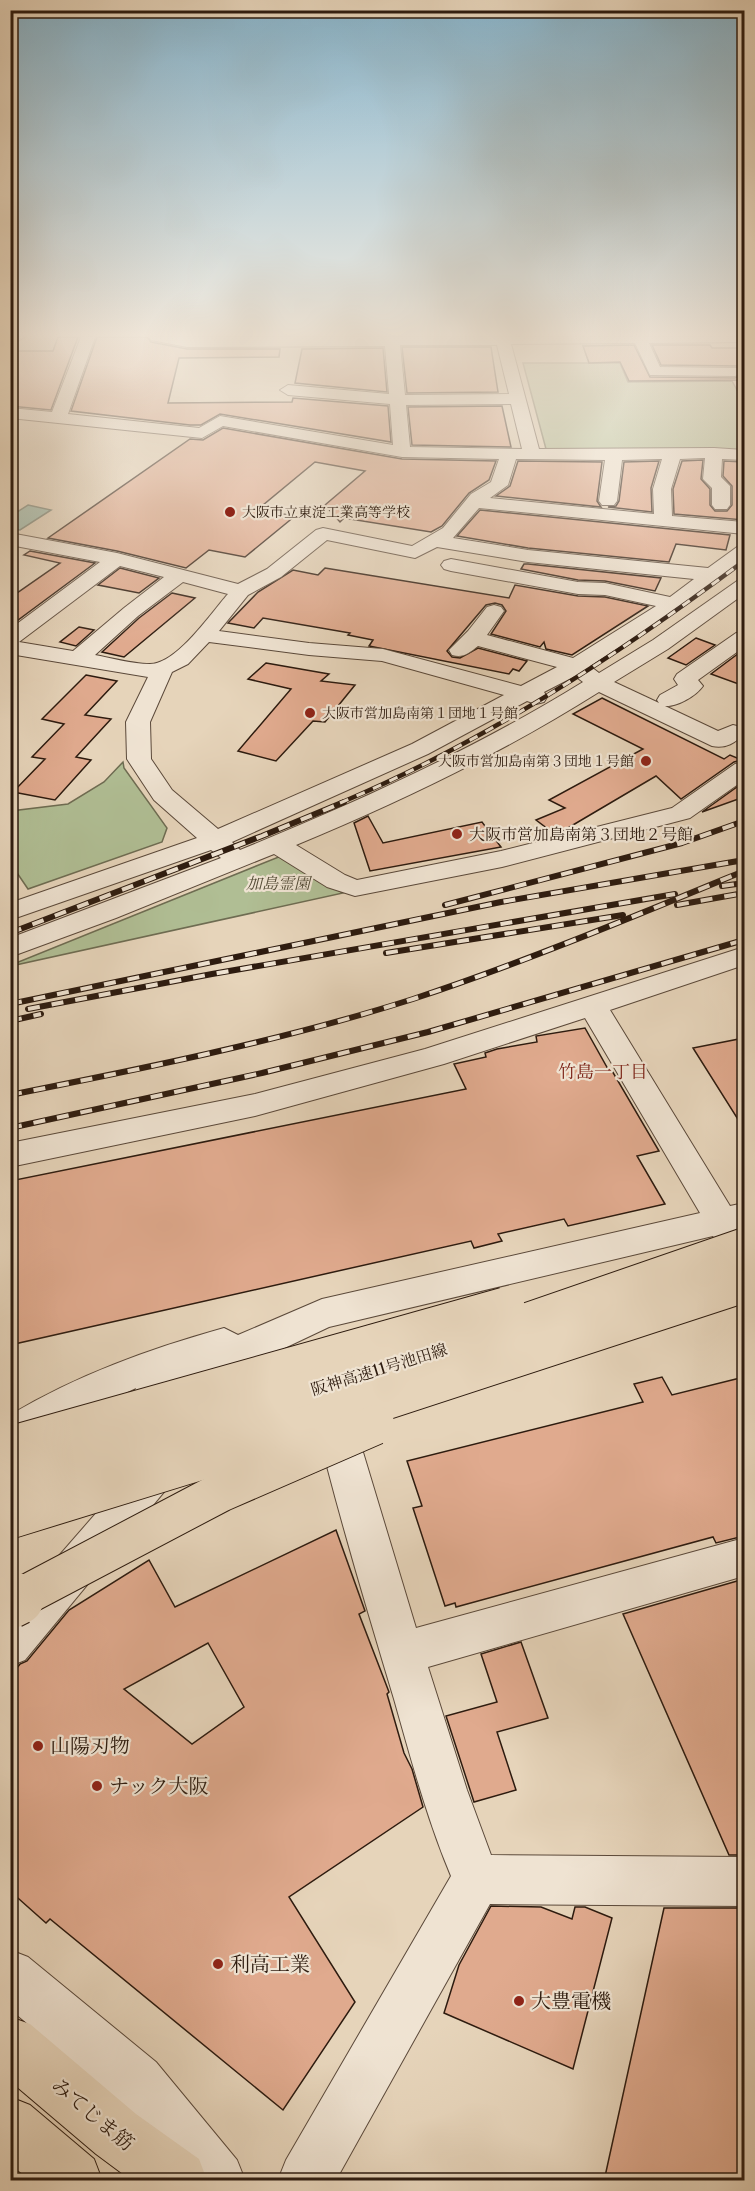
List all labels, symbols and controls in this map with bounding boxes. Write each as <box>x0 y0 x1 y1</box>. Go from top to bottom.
place label: 大阪市立東淀工業高等学校 <box>242 503 410 521</box>
marker: 大阪市立東淀工業高等学校 <box>223 505 237 519</box>
place label: 大阪市営加島南第１団地１号館 <box>322 704 518 722</box>
marker: 大阪市営加島南第１団地１号館 <box>303 706 317 720</box>
place label: 大阪市営加島南第３団地１号館 <box>438 752 634 770</box>
marker: 大阪市営加島南第３団地１号館 <box>639 754 653 768</box>
place label: 大阪市営加島南第３団地２号館 <box>469 824 693 844</box>
marker: 大阪市営加島南第３団地２号館 <box>450 827 464 841</box>
park label: 加島霊園 <box>246 873 313 893</box>
district label: 竹島一丁目 <box>558 1061 648 1083</box>
street label: 阪神高速11号池田線 <box>308 1339 450 1399</box>
place label: 山陽刃物 <box>50 1734 130 1758</box>
marker: 山陽刃物 <box>31 1739 45 1753</box>
place label: ナック大阪 <box>109 1774 209 1798</box>
marker: ナック大阪 <box>90 1779 104 1793</box>
place label: 利高工業 <box>230 1952 310 1976</box>
marker: 利高工業 <box>211 1957 225 1971</box>
place label: 大豊電機 <box>531 1989 611 2013</box>
marker: 大豊電機 <box>512 1994 526 2008</box>
street label: みてじま筋 <box>47 2073 139 2155</box>

